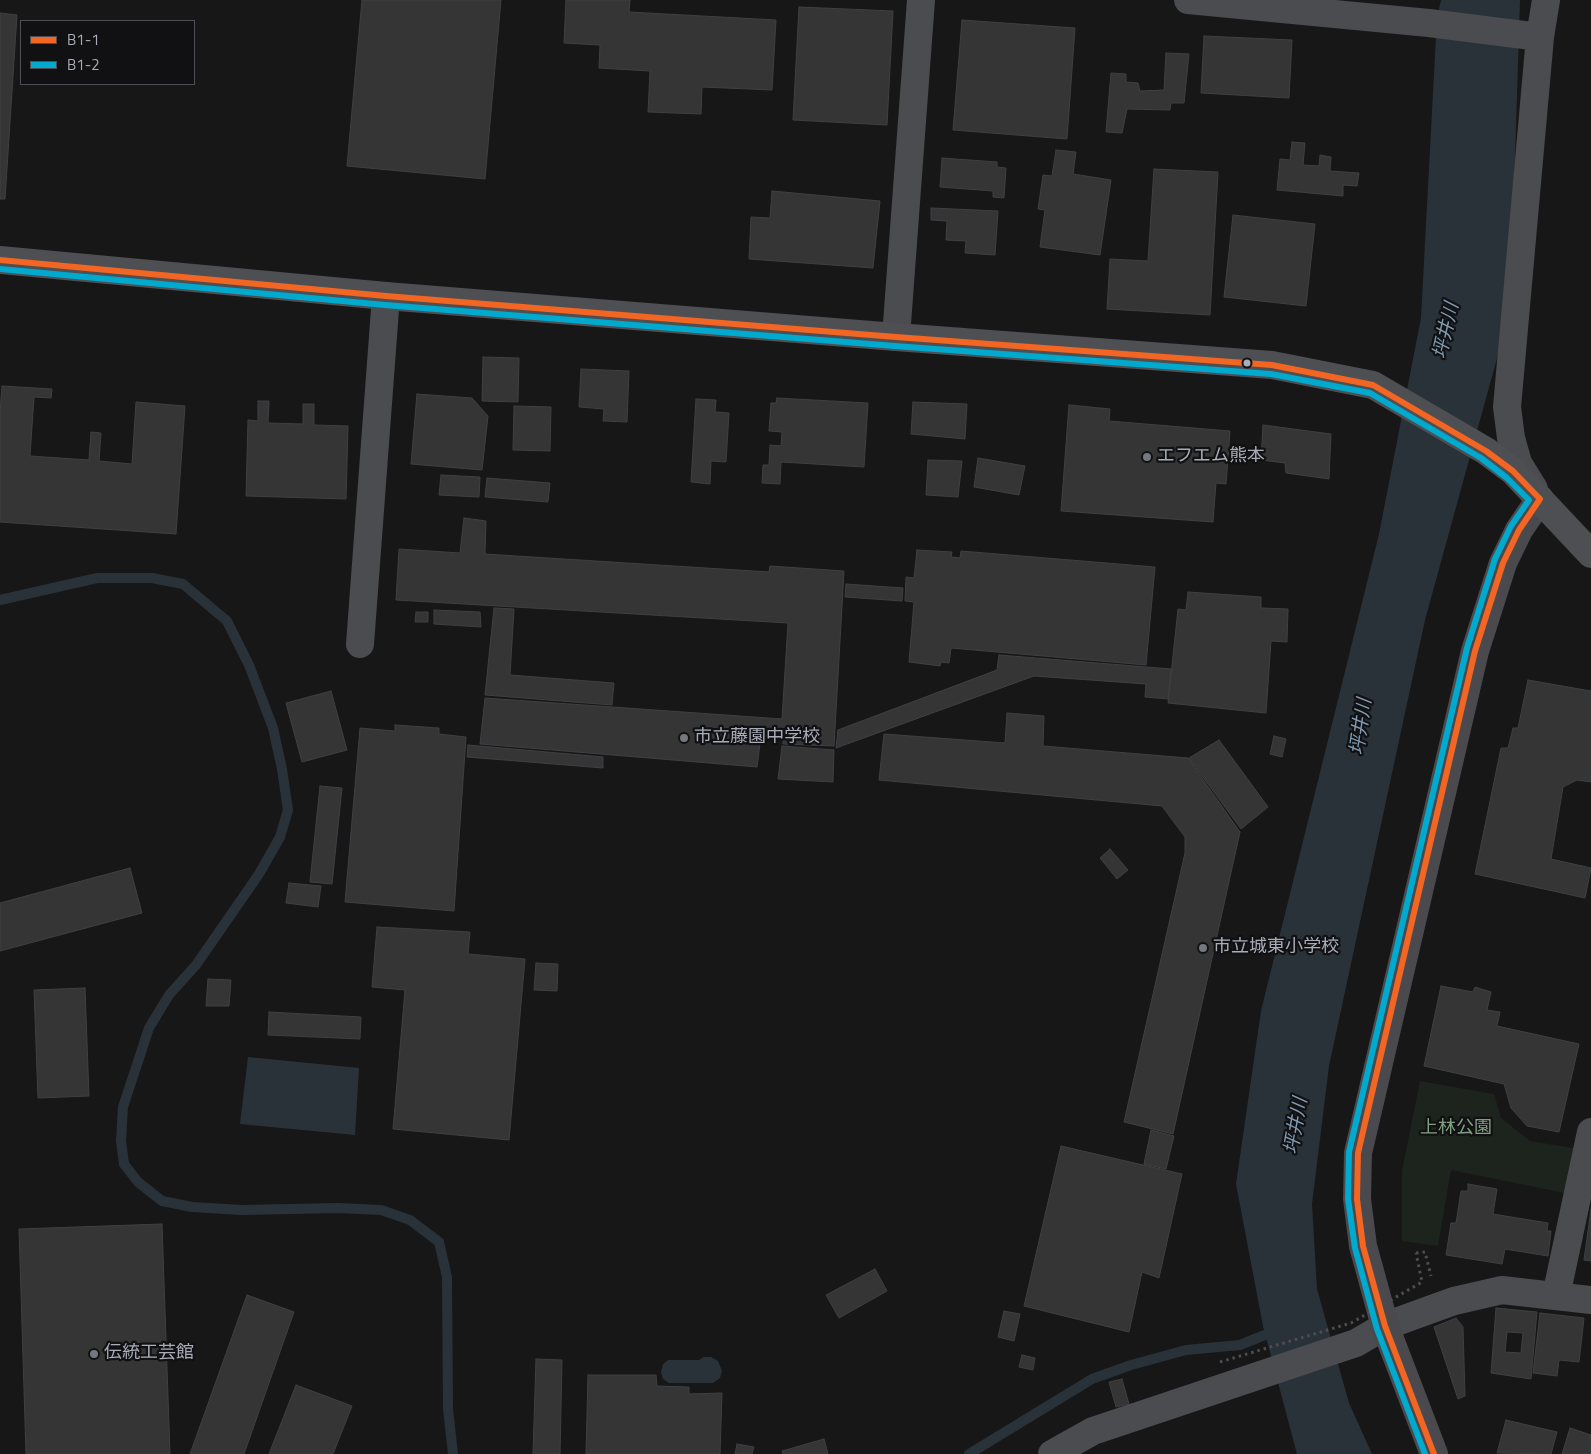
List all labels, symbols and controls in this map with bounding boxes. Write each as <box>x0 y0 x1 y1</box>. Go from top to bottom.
legend <box>20 20 195 85</box>
text: B1-1 <box>67 28 100 51</box>
text: B1-2 <box>67 53 100 76</box>
water label: 坪井川 <box>1429 301 1465 361</box>
unlabelled marker <box>1242 358 1252 368</box>
place label: エフエム熊本 <box>1157 446 1265 468</box>
marker: エフエム熊本 <box>1141 451 1153 463</box>
water label: 坪井川 <box>1347 697 1377 757</box>
place label: 市立藤園中学校 <box>694 727 820 749</box>
marker: 市立藤園中学校 <box>678 732 690 744</box>
place label: 市立城東小学校 <box>1213 937 1339 959</box>
marker: 市立城東小学校 <box>1197 942 1209 954</box>
water label: 坪井川 <box>1281 1096 1313 1156</box>
park label: 上林公園 <box>1420 1118 1492 1140</box>
place label: 伝統工芸館 <box>104 1343 194 1365</box>
marker: 伝統工芸館 <box>88 1348 100 1360</box>

